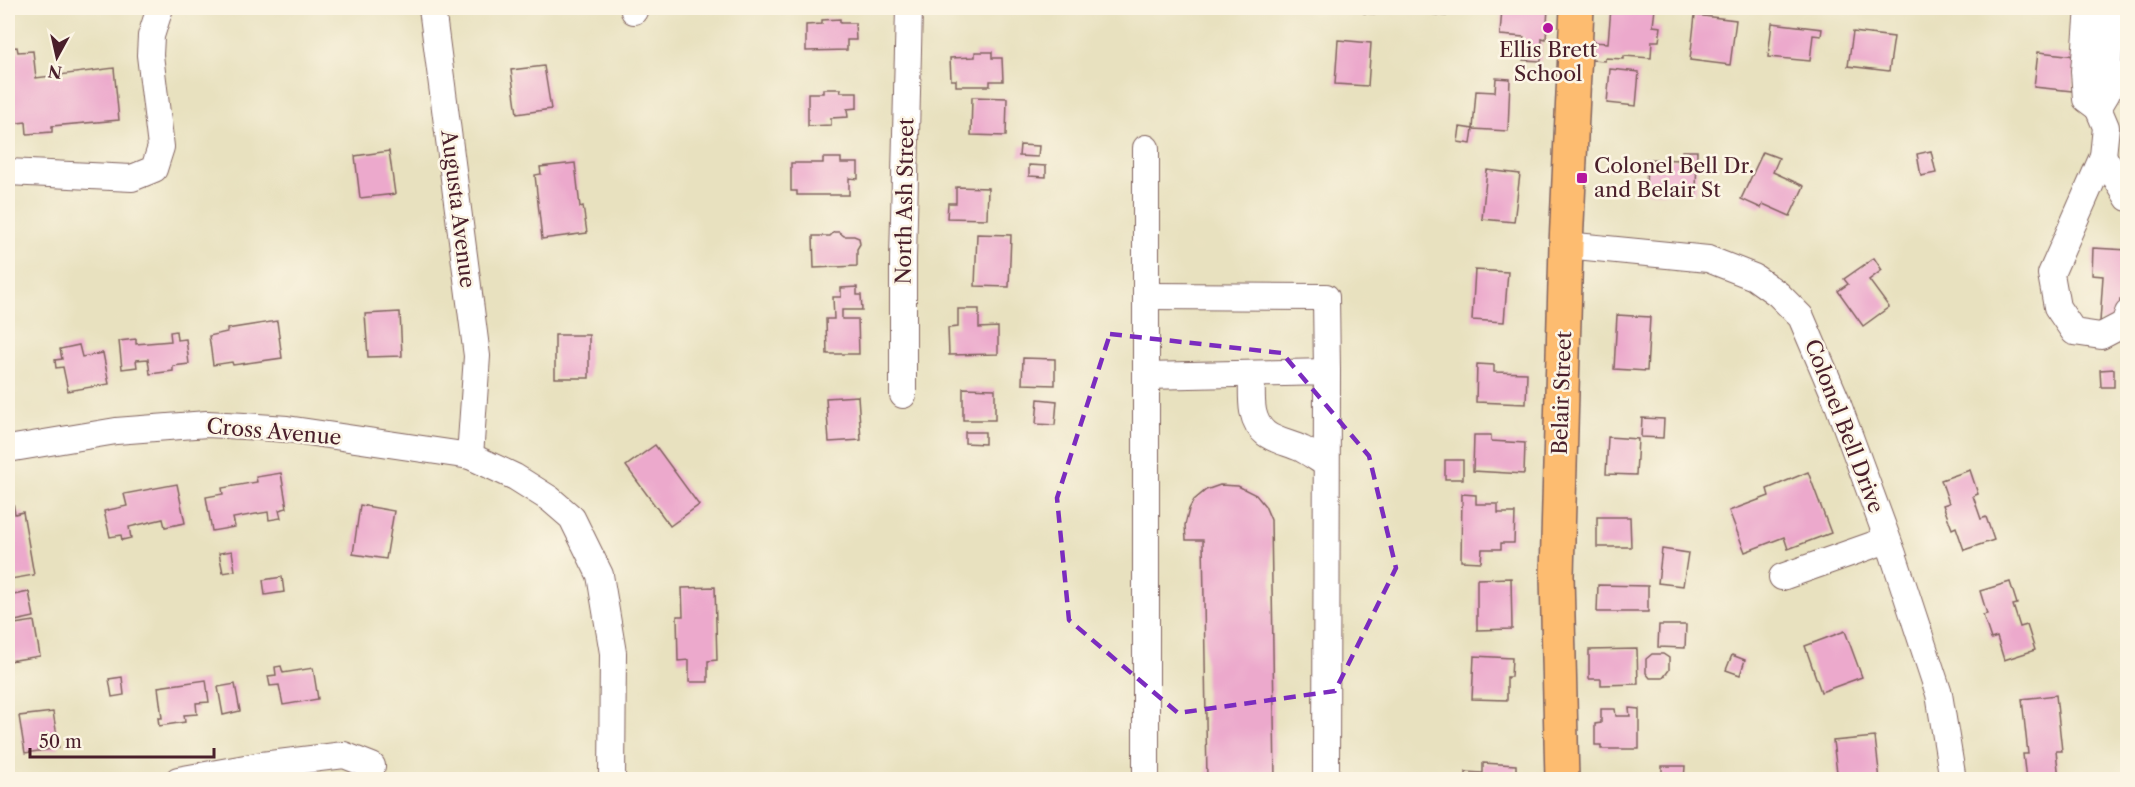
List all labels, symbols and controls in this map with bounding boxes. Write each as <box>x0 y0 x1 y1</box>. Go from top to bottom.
marker: Ellis Brett School <box>1541 21 1555 35</box>
north arrow <box>27 27 87 87</box>
place label: Ellis Brett School <box>1499 37 1597 86</box>
text: N <box>47 61 63 83</box>
street label: North Ash Street <box>891 117 918 285</box>
street label: Augusta Avenue <box>436 128 481 289</box>
place label: Colonel Bell Dr. and Belair St <box>1594 153 1754 202</box>
marker: Colonel Bell Dr. and Belair St <box>1575 171 1589 185</box>
street label: Belair Street <box>1547 330 1576 455</box>
street label: Colonel Bell Drive <box>1800 335 1889 516</box>
street label: Cross Avenue <box>206 413 343 450</box>
scale bar <box>30 721 214 759</box>
text: 50 m <box>39 731 82 753</box>

